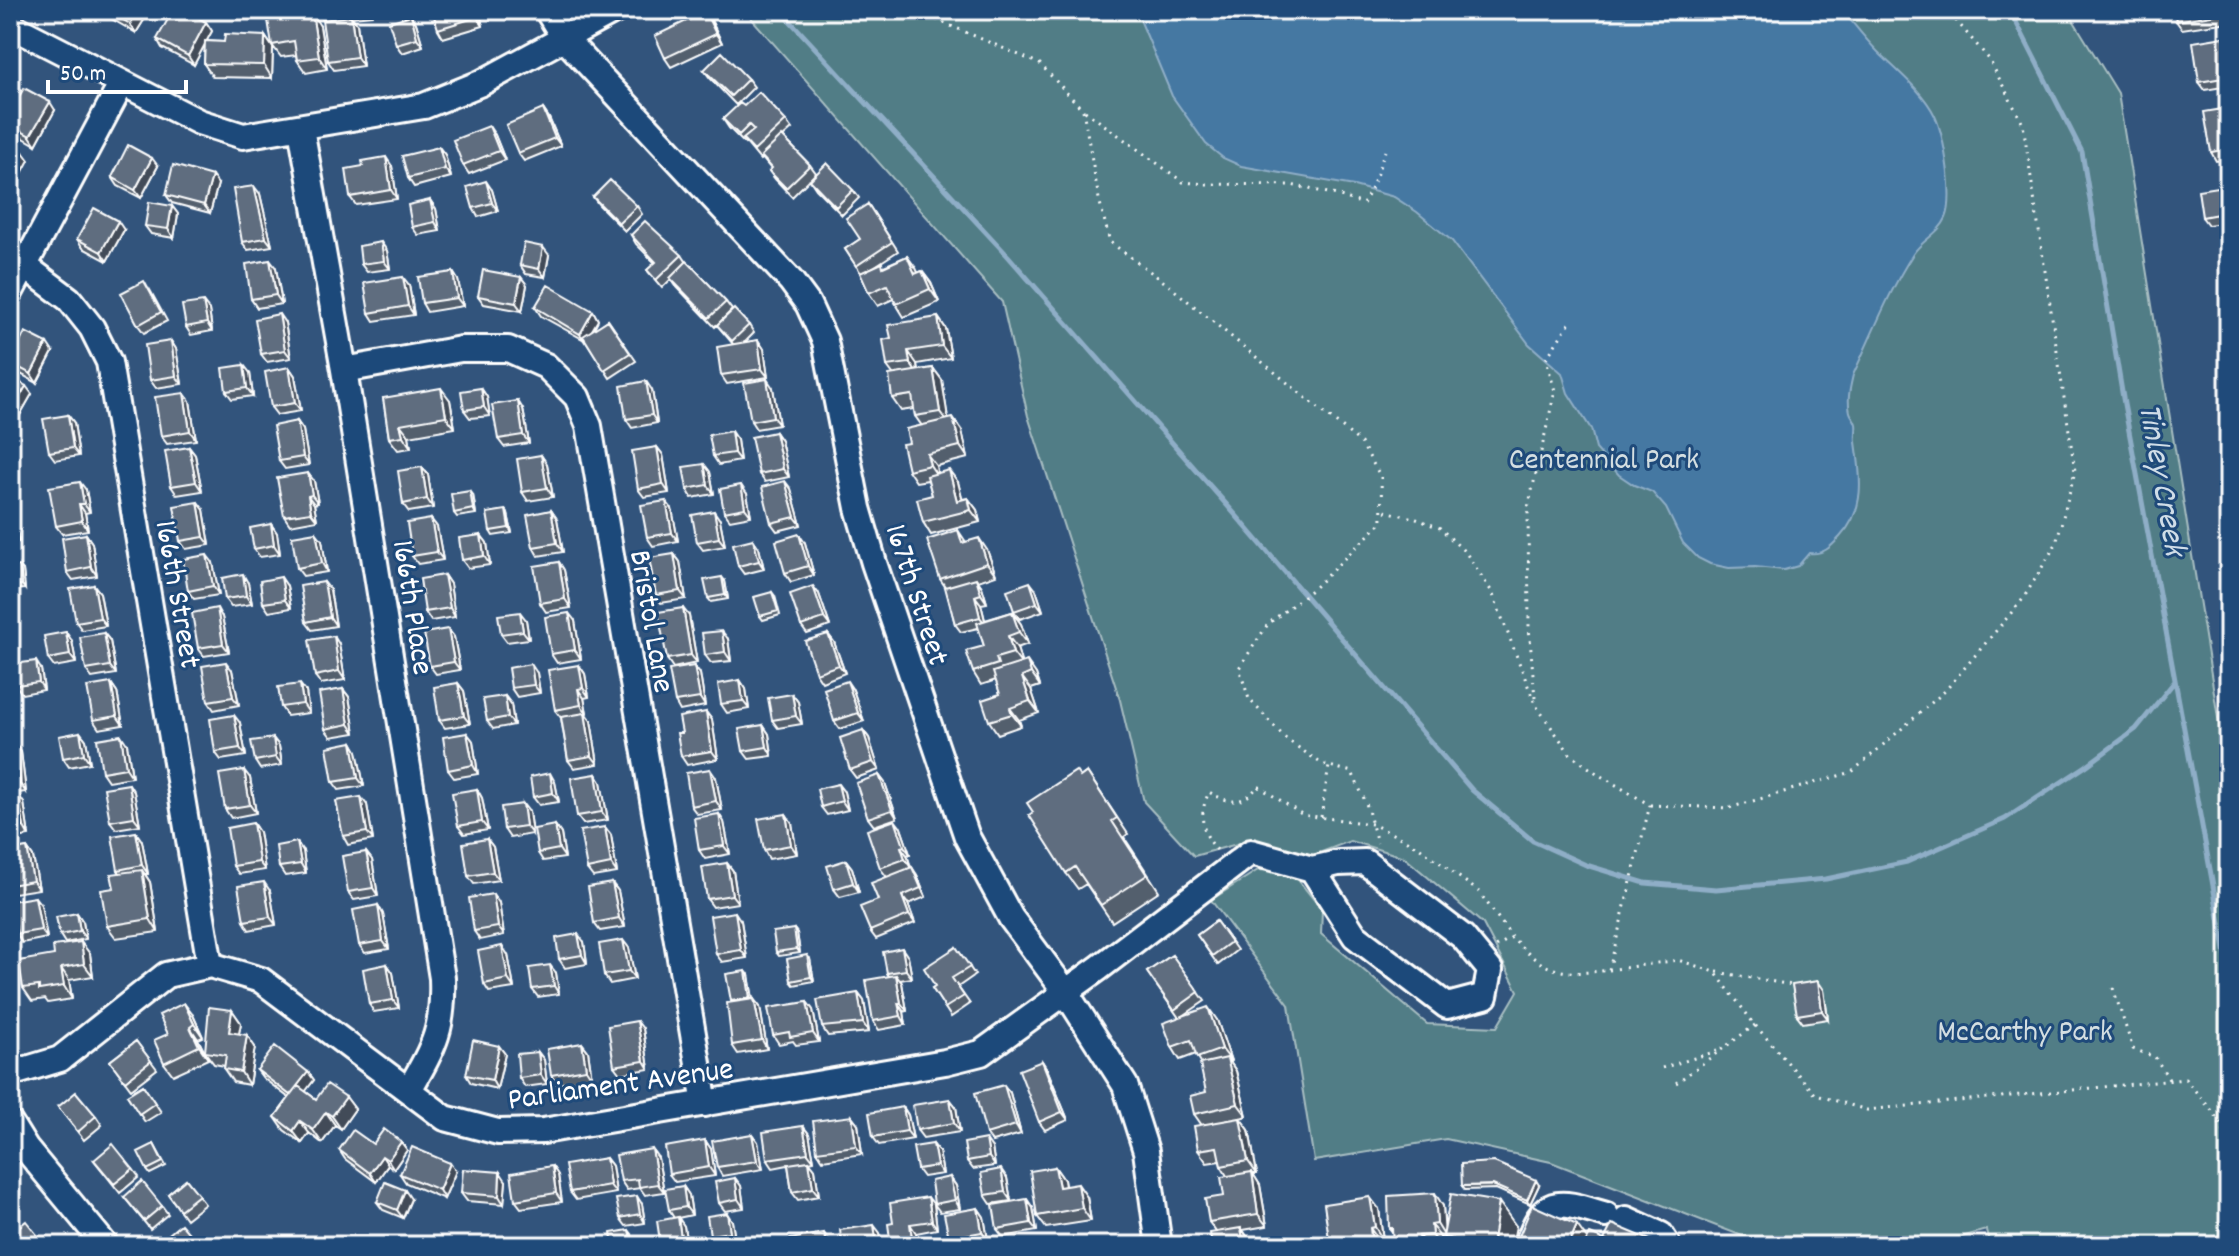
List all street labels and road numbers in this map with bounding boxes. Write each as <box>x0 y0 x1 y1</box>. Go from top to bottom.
street label: 166th Street <box>139 517 211 673</box>
street label: 167th Street <box>870 519 959 672</box>
street label: 166th Place <box>377 537 443 679</box>
street label: Bristol Lane <box>614 547 684 697</box>
street label: Parliament Avenue <box>505 1048 737 1126</box>

